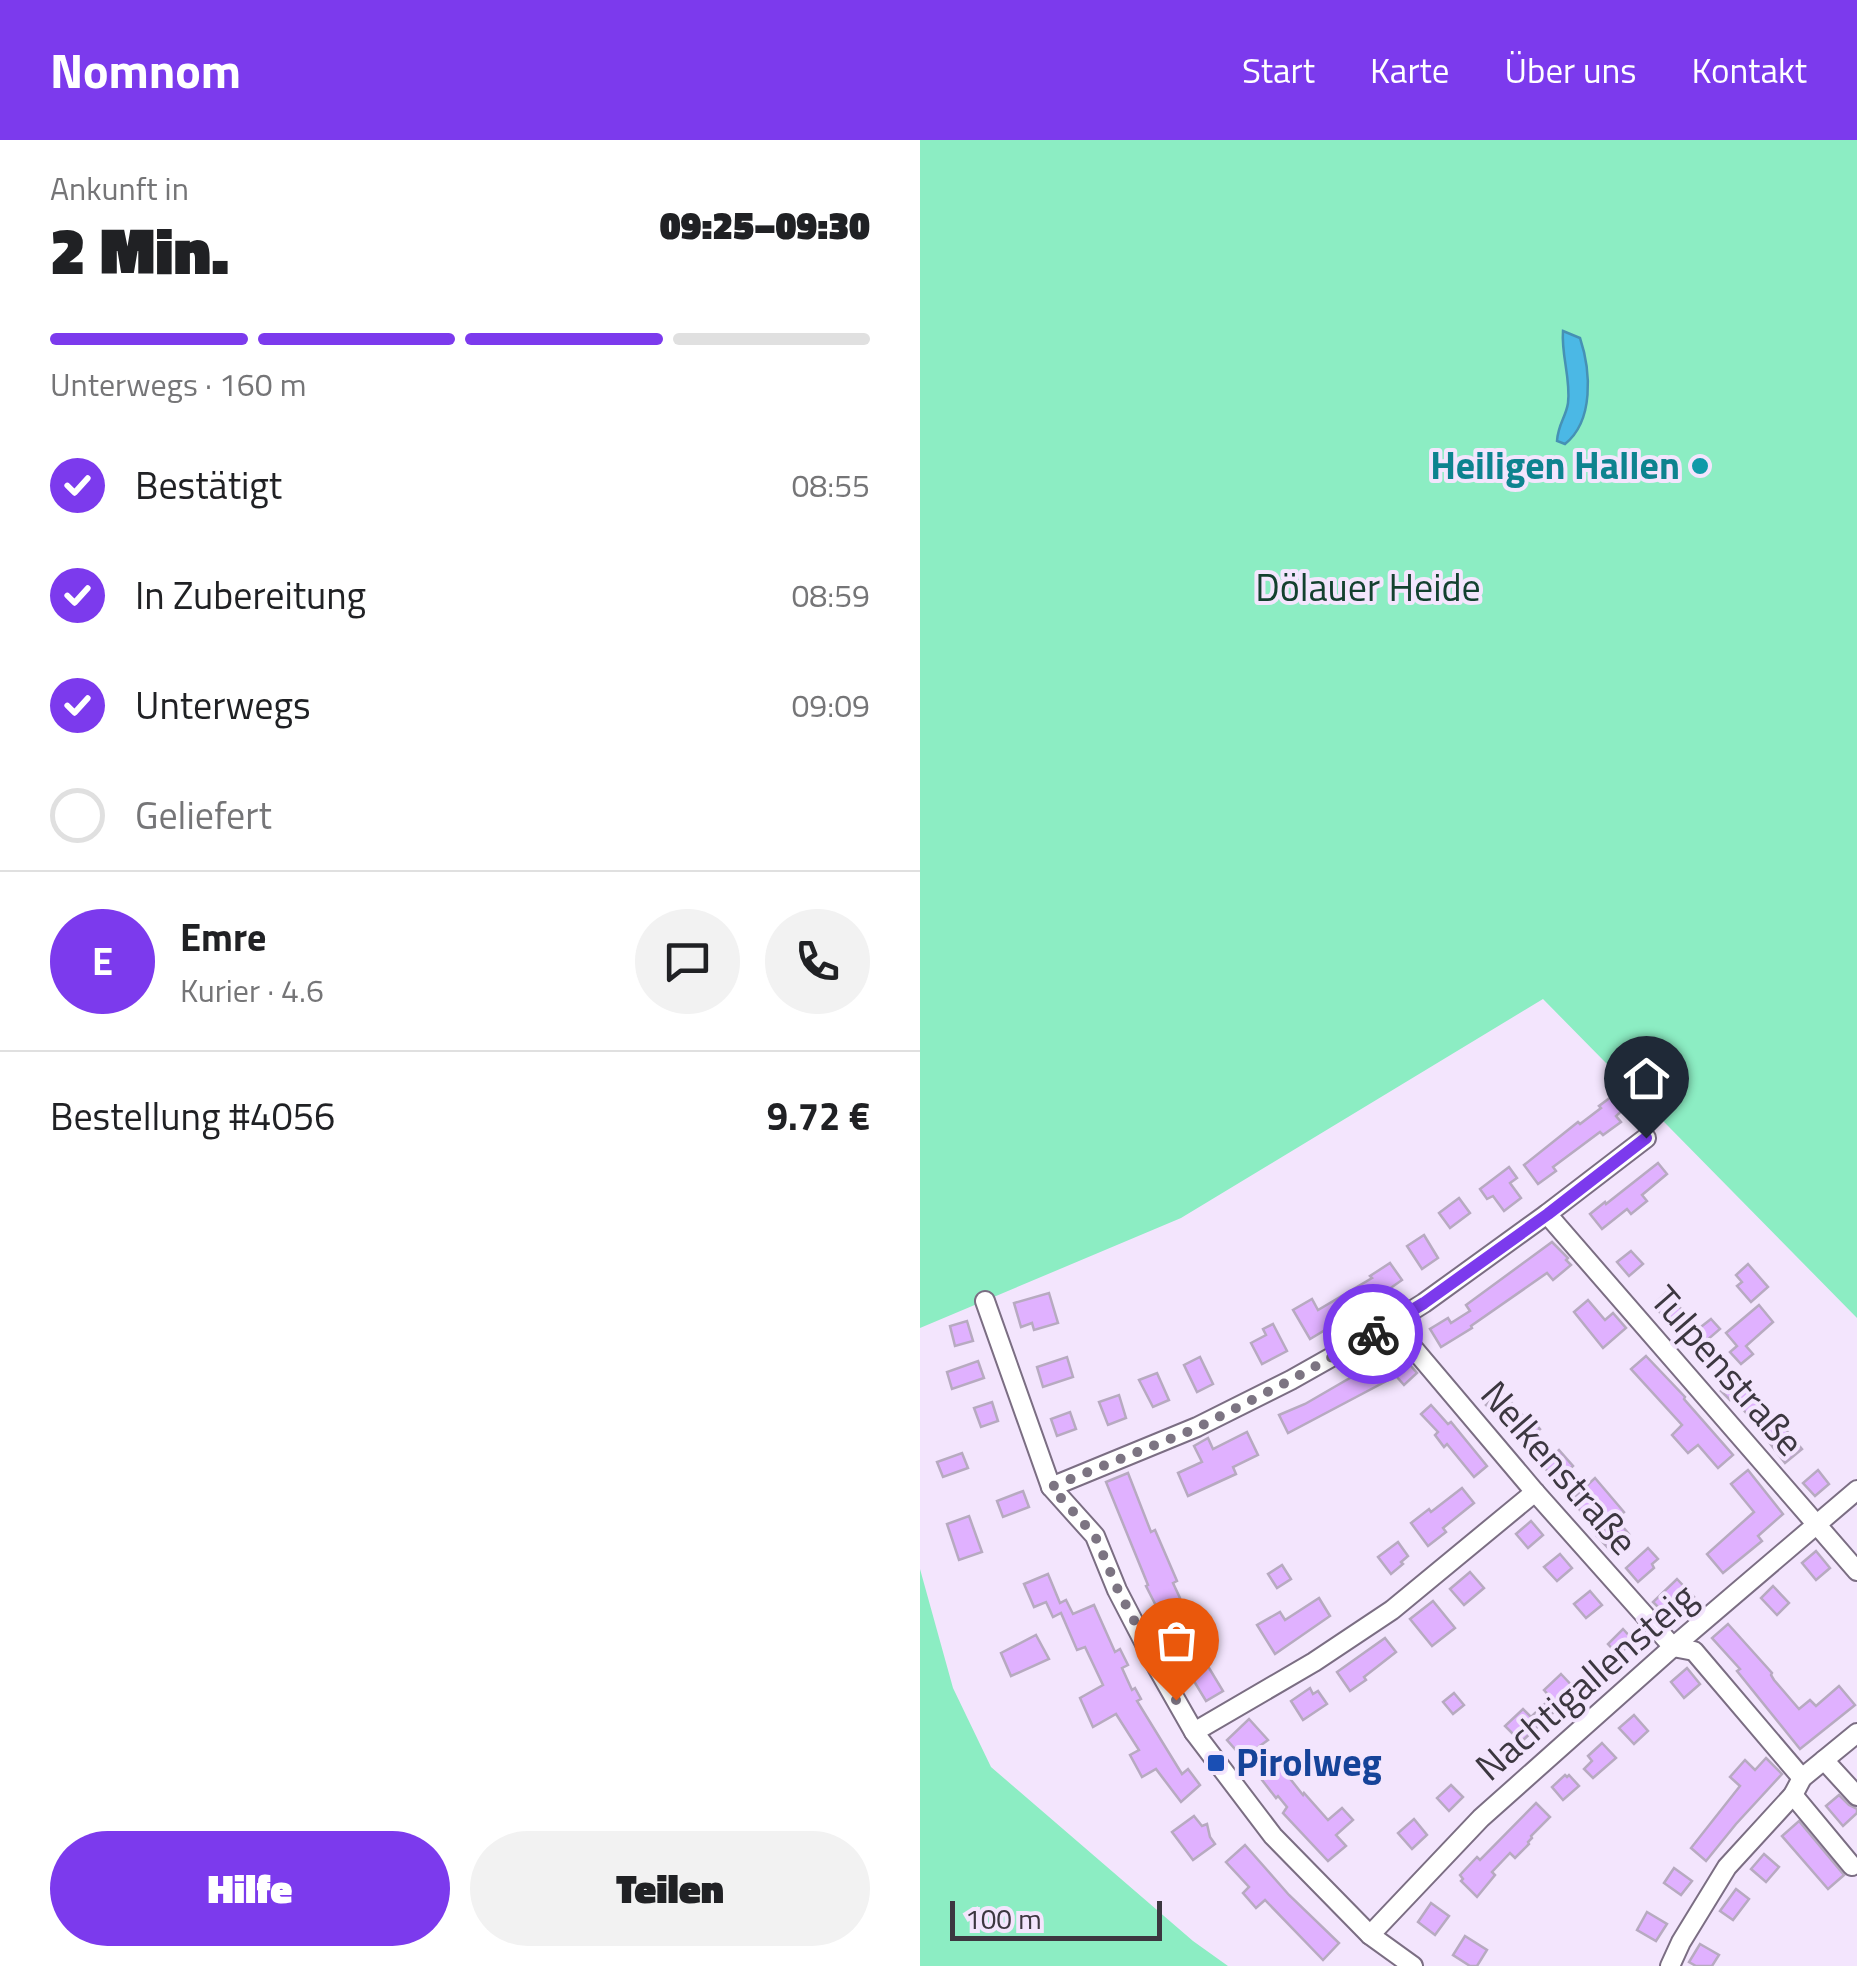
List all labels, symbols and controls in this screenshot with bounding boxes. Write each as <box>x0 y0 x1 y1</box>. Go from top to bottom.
text: Nomnom <box>50 34 241 107</box>
text: Start <box>1242 43 1315 97</box>
text: Karte <box>1370 43 1449 97</box>
text: Über uns <box>1504 43 1637 97</box>
text: Kontakt <box>1692 43 1807 97</box>
text: Ankunft in <box>50 164 189 212</box>
text: 09:25–09:30 <box>660 196 870 254</box>
text: 2 Min. <box>50 200 229 299</box>
text: Unterwegs · 160 m <box>50 360 306 408</box>
place label: Heiligen Hallen <box>1430 436 1680 494</box>
marker: Heiligen Hallen <box>1689 455 1711 477</box>
text: Bestätigt <box>135 456 282 514</box>
icon: check <box>50 458 105 513</box>
text: 08:55 <box>791 461 870 509</box>
park label: Dölauer Heide <box>1255 558 1481 616</box>
text: In Zubereitung <box>135 566 366 624</box>
icon: check <box>50 568 105 623</box>
text: 08:59 <box>791 571 870 619</box>
text: Unterwegs <box>135 676 311 734</box>
icon: check <box>50 678 105 733</box>
text: 09:09 <box>791 681 870 729</box>
text: Geliefert <box>135 786 272 844</box>
text: Emre <box>180 908 266 966</box>
button: chat <box>635 909 740 1014</box>
button: phone <box>765 909 870 1014</box>
text: E <box>92 932 113 990</box>
text: Kurier · 4.6 <box>180 966 324 1014</box>
pin <box>1604 1036 1689 1139</box>
icon: home <box>1619 1051 1674 1106</box>
text: Bestellung #4056 <box>50 1087 335 1145</box>
text: 9.72 € <box>767 1087 870 1145</box>
street label: Tulpenstraße <box>1637 1272 1818 1468</box>
courier <box>1323 1284 1423 1384</box>
icon: bike <box>1346 1307 1401 1362</box>
street label: Nelkenstraße <box>1467 1367 1652 1567</box>
street label: Nachtigallensteig <box>1462 1568 1709 1794</box>
pin <box>1134 1598 1219 1701</box>
icon: bag <box>1149 1613 1204 1668</box>
place label: Pirolweg <box>1236 1733 1382 1791</box>
marker: Pirolweg <box>1205 1752 1227 1774</box>
button: Hilfe <box>50 1831 450 1946</box>
button: Teilen <box>470 1831 870 1946</box>
scale bar <box>950 1896 1162 1940</box>
text: 100 m <box>965 1897 1042 1940</box>

